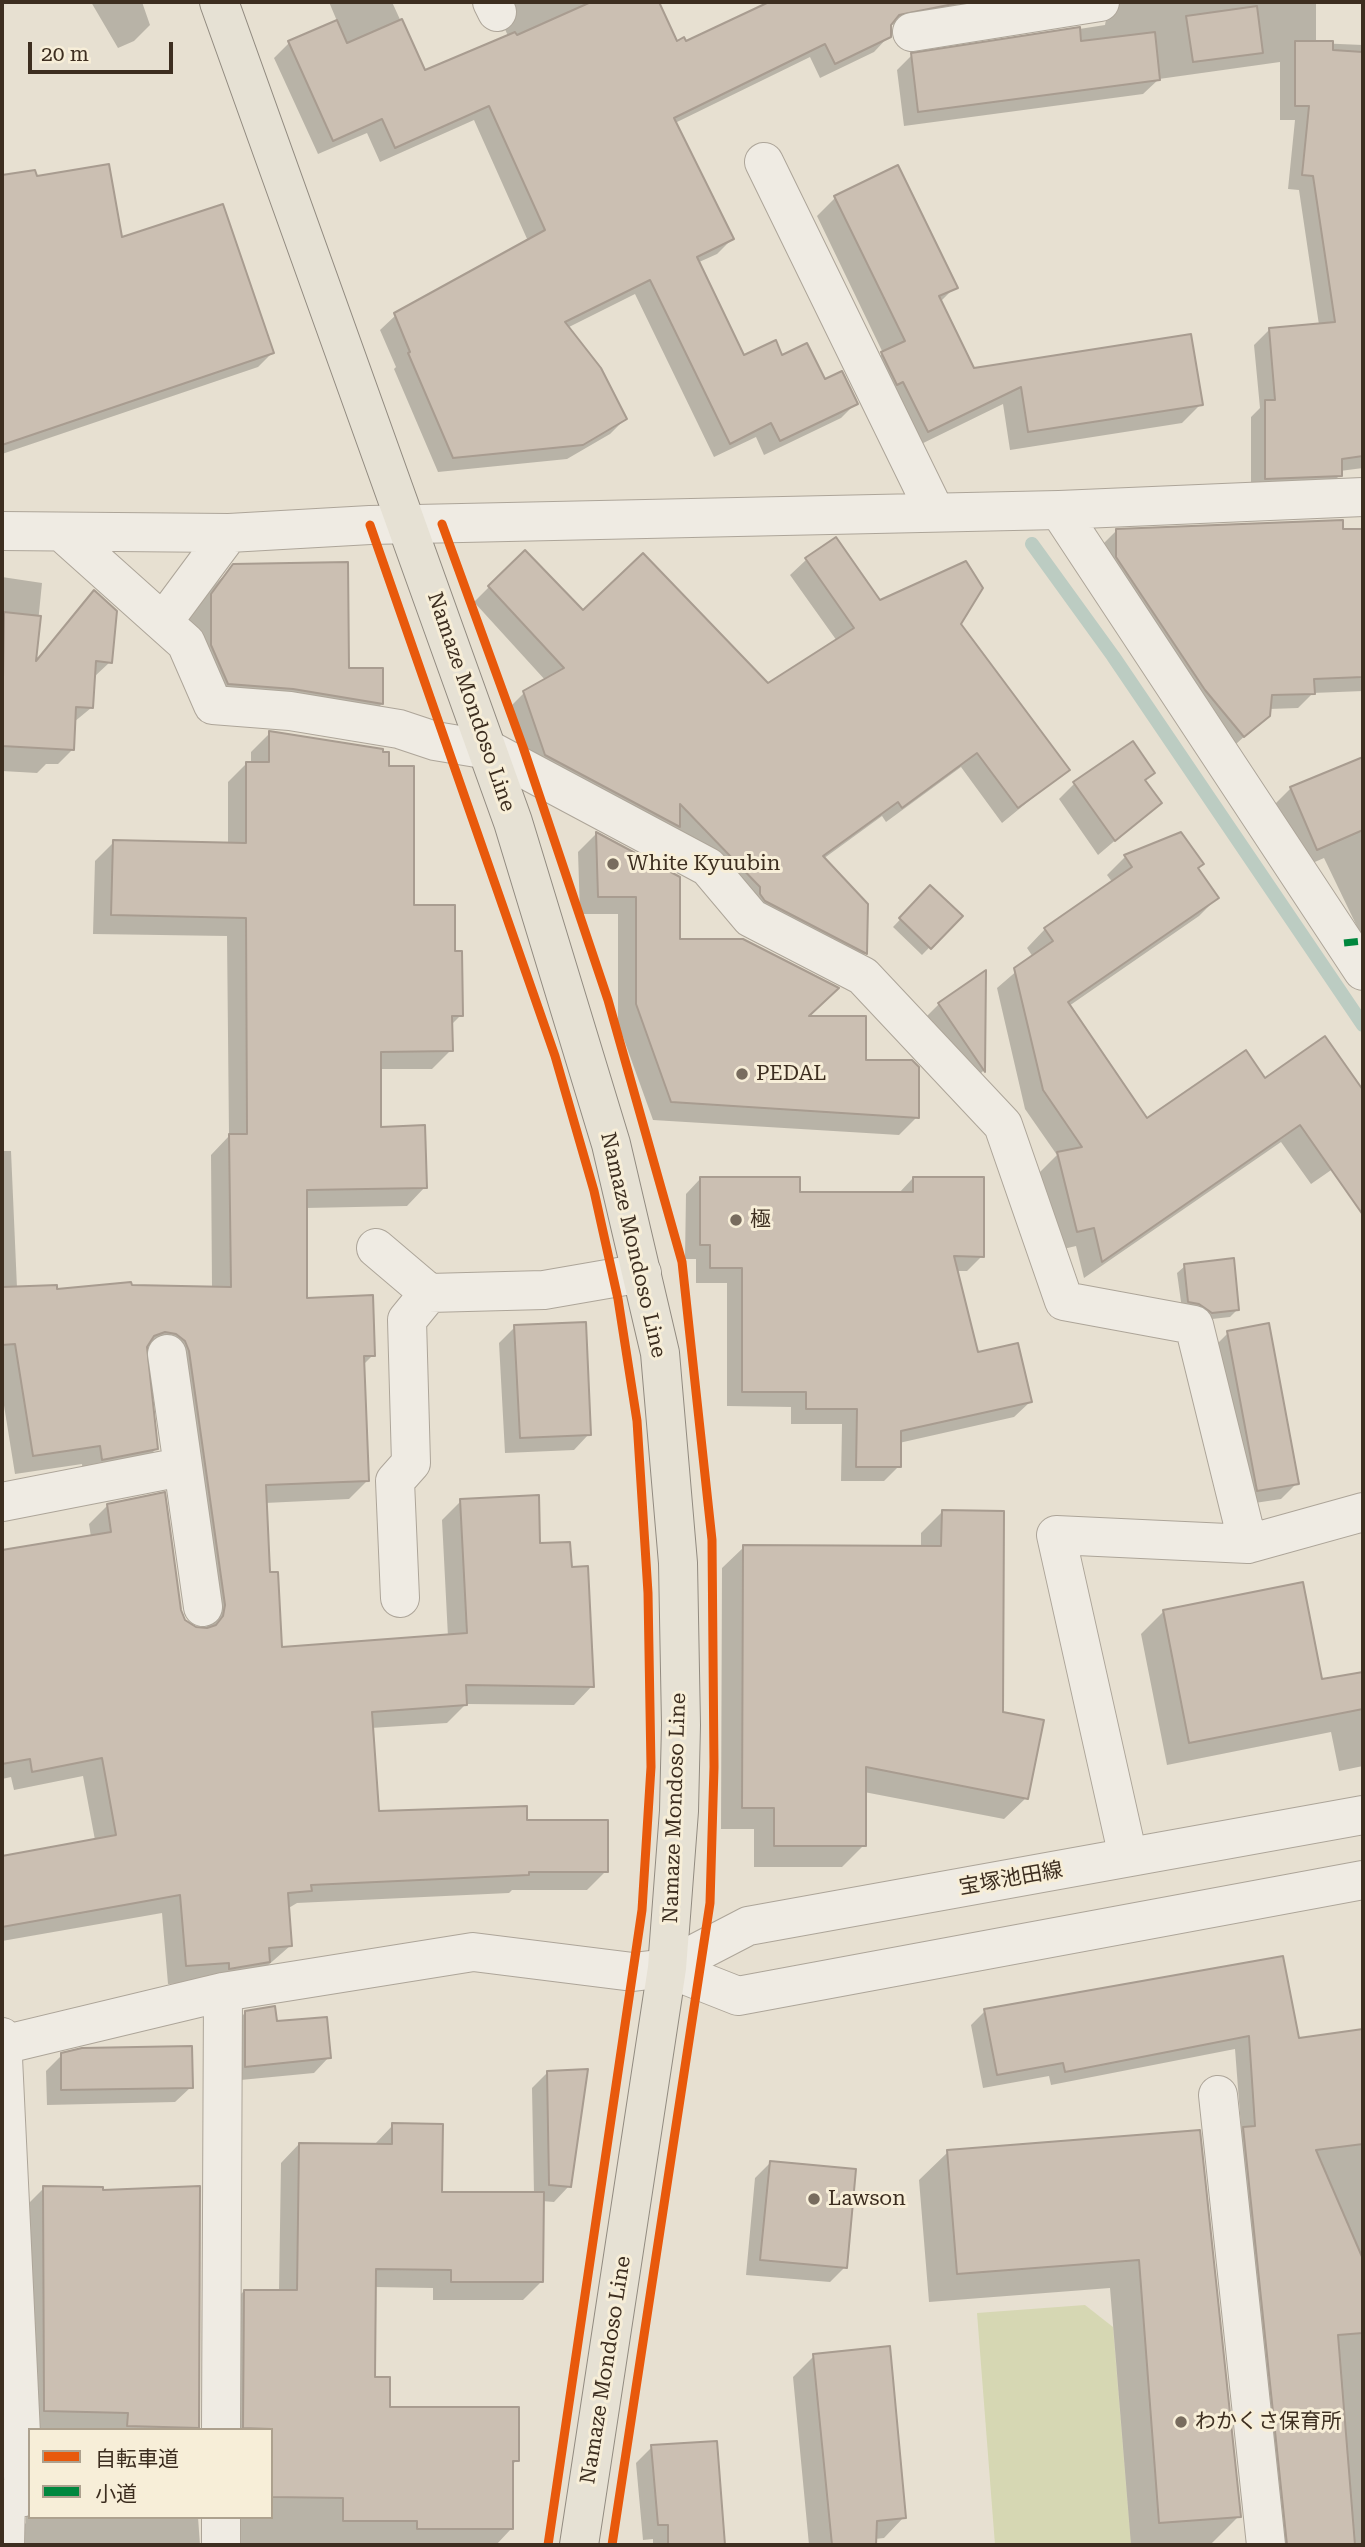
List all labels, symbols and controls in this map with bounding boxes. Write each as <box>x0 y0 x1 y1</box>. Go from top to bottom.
scale bar <box>32 28 177 72</box>
text: 20 m <box>41 42 89 66</box>
street label: Namaze Mondoso Line <box>422 589 520 815</box>
place label: White Kyuubin <box>627 851 780 877</box>
marker: White Kyuubin <box>605 856 621 872</box>
place label: PEDAL <box>756 1061 826 1087</box>
marker: PEDAL <box>734 1066 750 1082</box>
street label: Namaze Mondoso Line <box>595 1130 671 1360</box>
place label: 極 <box>750 1207 771 1233</box>
marker: 極 <box>728 1212 744 1228</box>
street label: Namaze Mondoso Line <box>658 1692 692 1924</box>
street label: 宝塚池田線 <box>957 1857 1065 1901</box>
place label: Lawson <box>828 2186 906 2212</box>
marker: Lawson <box>806 2191 822 2207</box>
street label: Namaze Mondoso Line <box>576 2254 636 2486</box>
place label: わかくさ保育所 <box>1195 2409 1342 2435</box>
marker: わかくさ保育所 <box>1173 2414 1189 2430</box>
legend <box>28 2428 273 2519</box>
text: 自転車道 <box>95 2447 179 2471</box>
text: 小道 <box>95 2482 137 2506</box>

